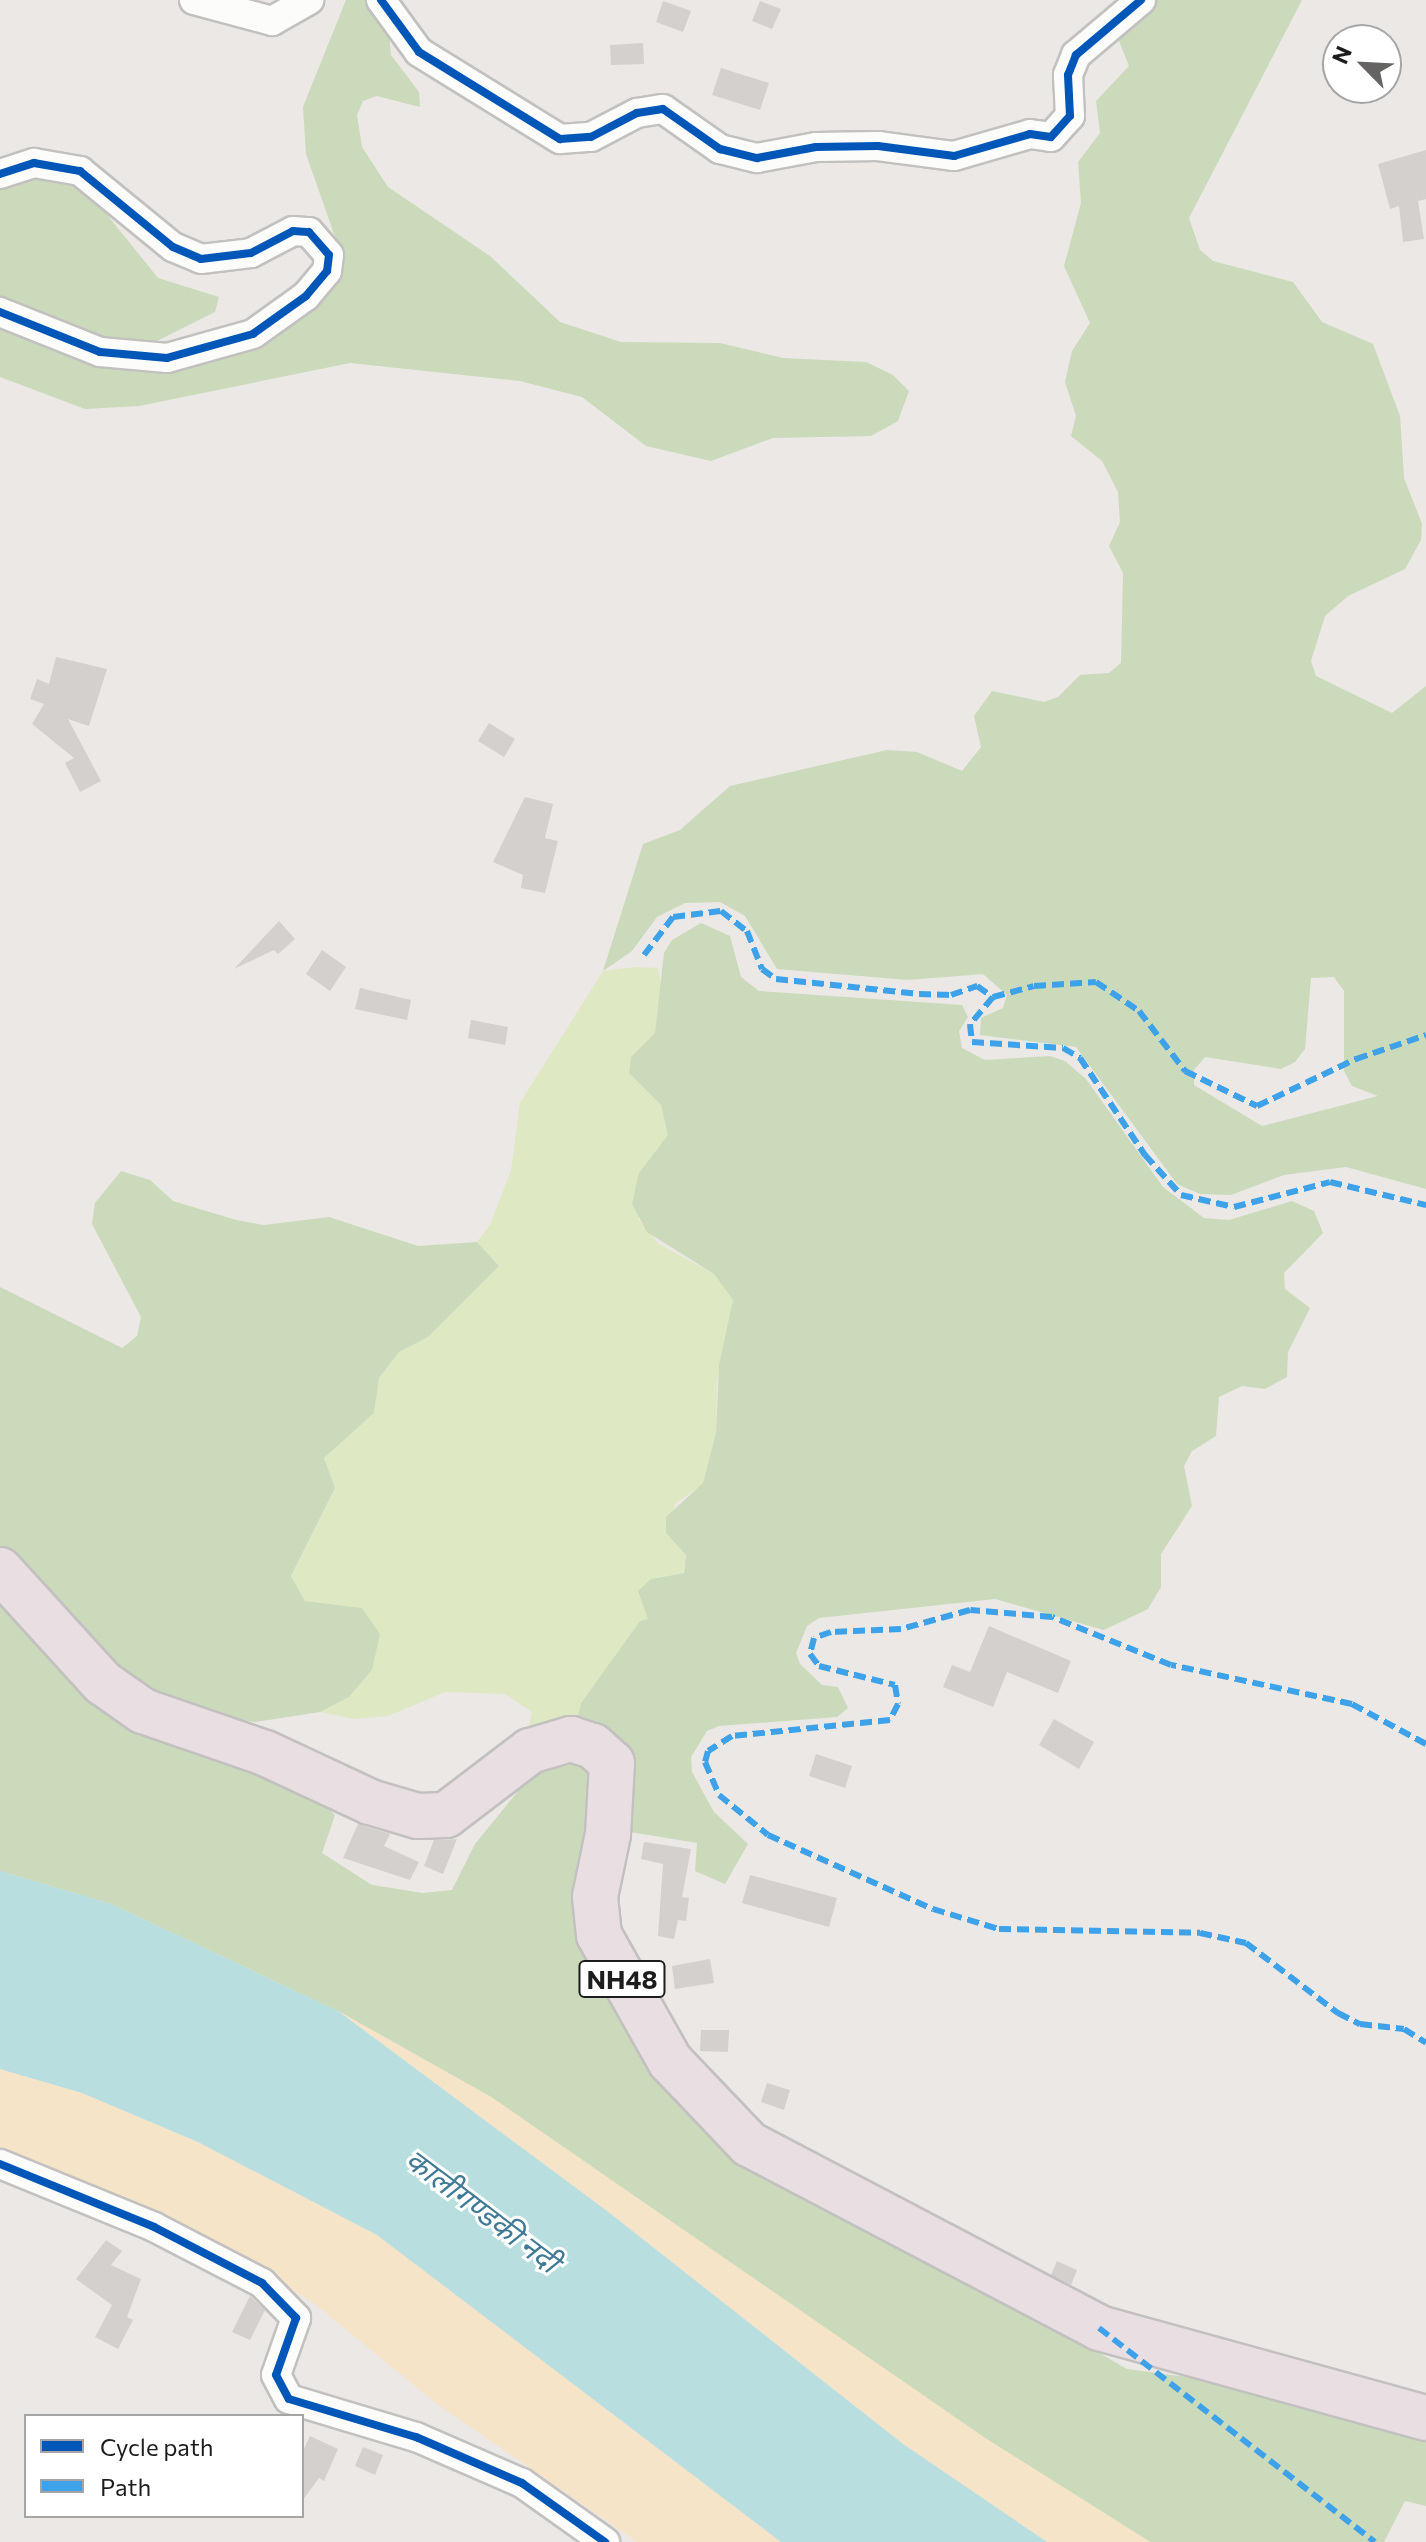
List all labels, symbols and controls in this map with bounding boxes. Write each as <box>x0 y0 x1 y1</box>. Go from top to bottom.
north arrow <box>1322 24 1402 104</box>
text: N <box>1326 42 1357 68</box>
road number: NH48 <box>578 1957 666 2001</box>
water label: कालीगण्डकी नदी <box>399 2141 567 2279</box>
legend <box>24 2414 304 2518</box>
text: Cycle path <box>100 2432 214 2461</box>
text: Path <box>100 2472 151 2501</box>

